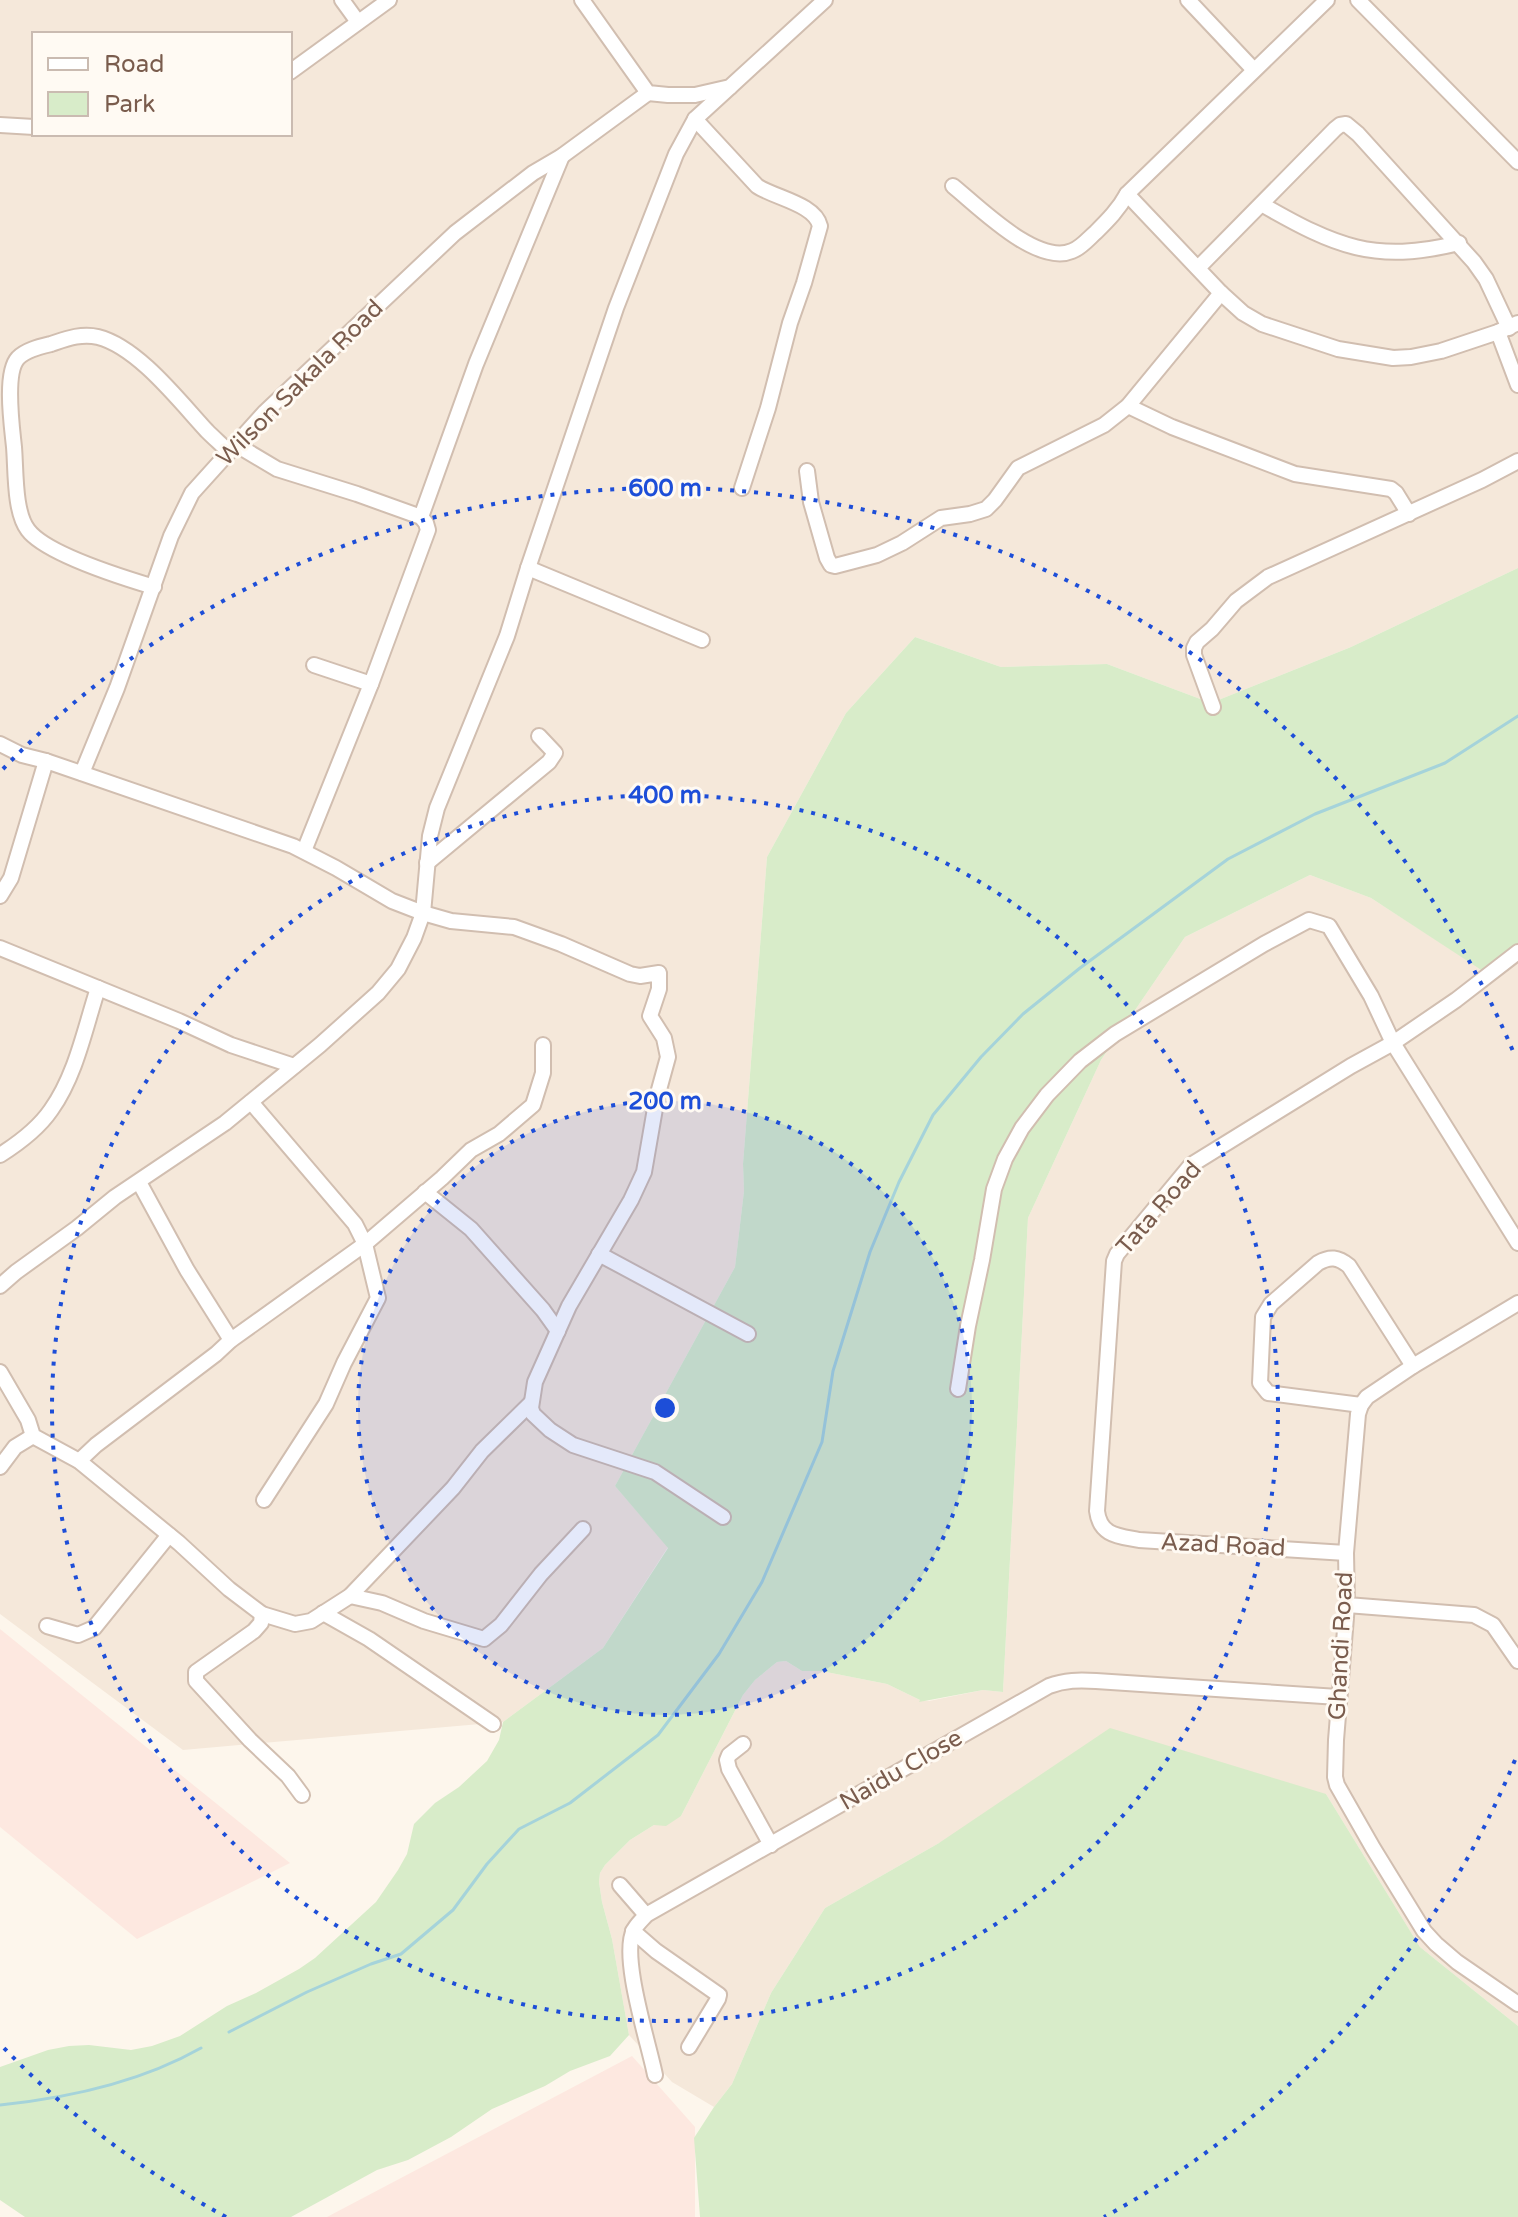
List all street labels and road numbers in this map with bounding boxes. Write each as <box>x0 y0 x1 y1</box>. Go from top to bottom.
street label: Wilson Sakala Road <box>211 294 389 472</box>
street label: Tata Road <box>1110 1155 1208 1261</box>
street label: Azad Road <box>1160 1527 1286 1563</box>
street label: Ghandi Road <box>1323 1571 1359 1721</box>
street label: Naidu Close <box>834 1723 968 1817</box>

